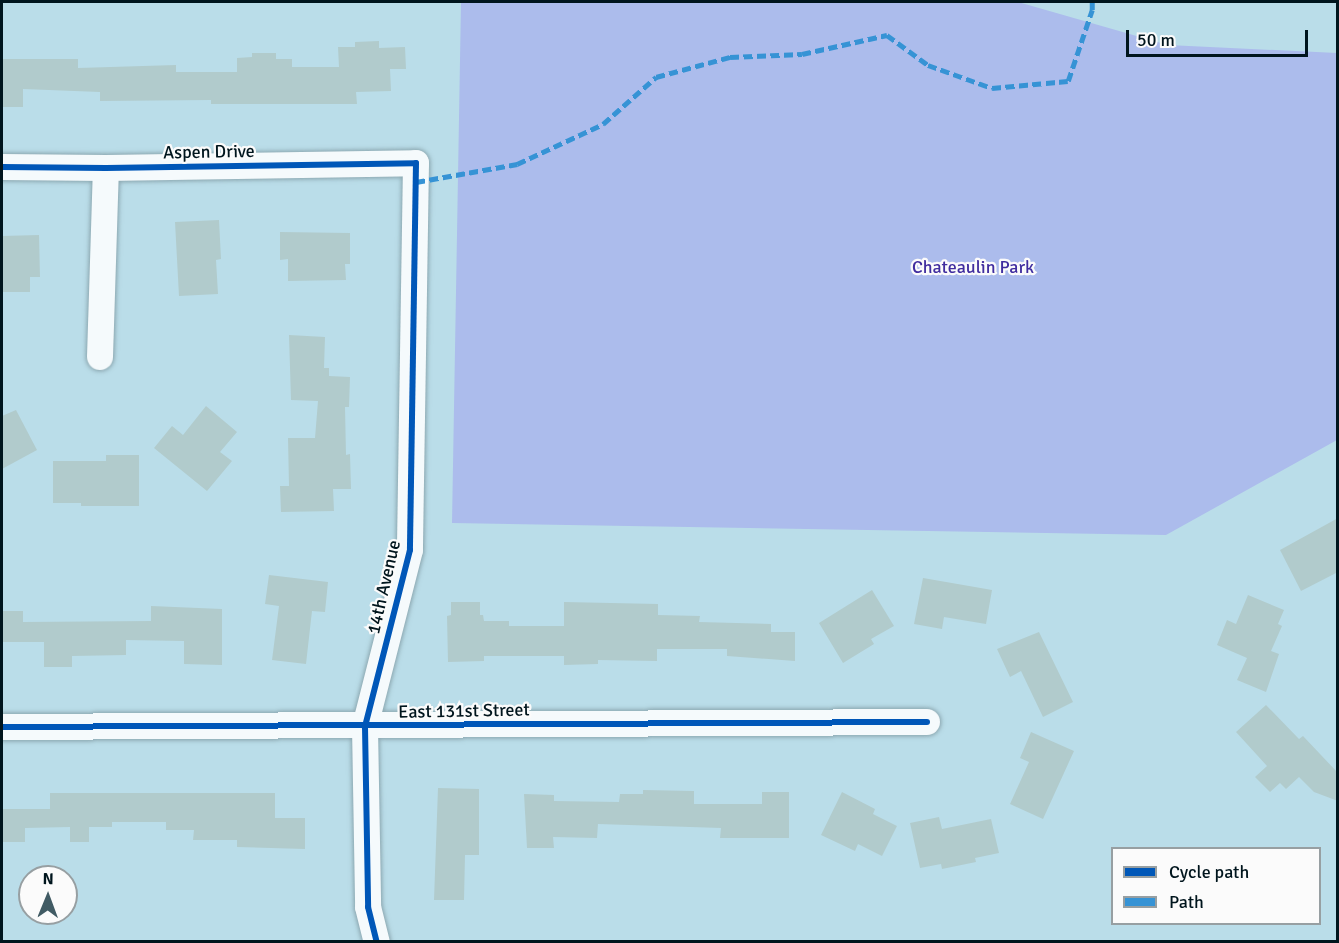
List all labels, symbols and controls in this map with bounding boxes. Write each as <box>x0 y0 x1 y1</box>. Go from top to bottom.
scale bar <box>1129 18 1310 56</box>
text: 50 m <box>1137 29 1175 51</box>
street label: Aspen Drive <box>163 140 255 164</box>
park label: Chateaulin Park <box>912 256 1034 278</box>
street label: 14th Avenue <box>363 538 405 636</box>
street label: East 131st Street <box>398 699 530 723</box>
legend <box>1111 847 1321 925</box>
text: Cycle path <box>1169 861 1249 883</box>
north arrow <box>18 865 78 925</box>
text: N <box>43 869 54 889</box>
text: Path <box>1169 891 1204 913</box>

